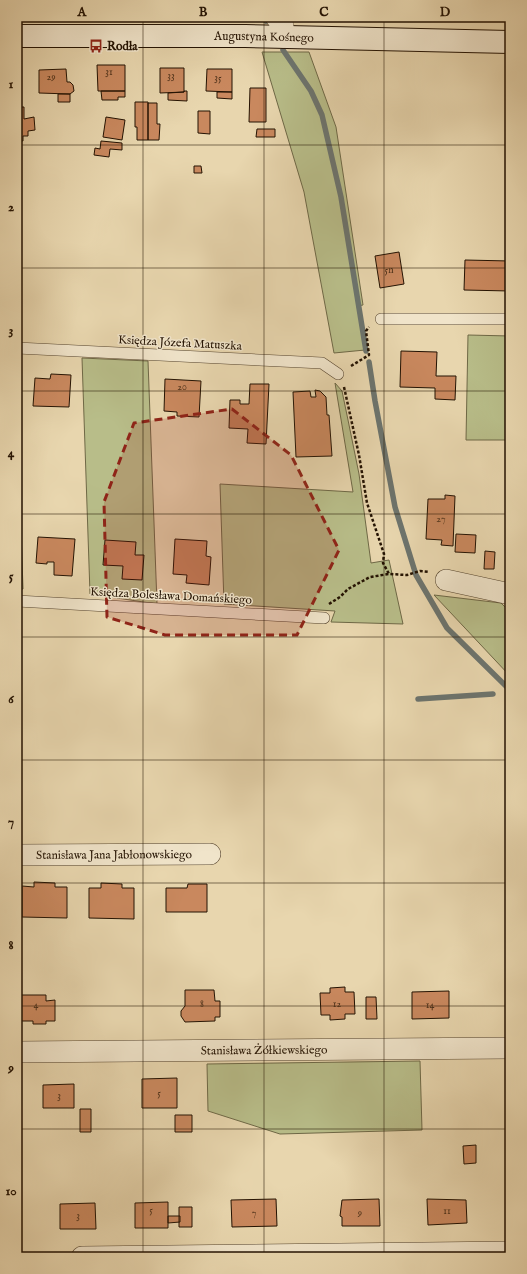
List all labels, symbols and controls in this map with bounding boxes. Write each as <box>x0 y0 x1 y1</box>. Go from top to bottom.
text: A <box>77 4 88 21</box>
text: B <box>199 4 208 21</box>
text: C <box>319 4 329 21</box>
text: D <box>440 4 451 21</box>
street label: Augustyna Kośnego <box>213 29 315 45</box>
bus stop icon: Rodła <box>88 38 104 54</box>
place label: Rodła <box>107 39 138 54</box>
house number: 31 <box>105 66 113 79</box>
house number: 33 <box>167 70 175 83</box>
house number: 29 <box>46 71 56 84</box>
house number: 35 <box>214 72 222 85</box>
text: 1 <box>9 76 14 93</box>
text: 2 <box>8 199 14 216</box>
house number: 5n <box>385 264 394 277</box>
text: 3 <box>9 322 14 339</box>
street label: Księdza Józefa Matuszka <box>118 332 243 355</box>
house number: 20 <box>177 381 187 394</box>
text: 4 <box>8 445 15 462</box>
house number: 27 <box>436 513 446 526</box>
text: 5 <box>9 568 14 585</box>
street label: Księdza Bolesława Domańskiego <box>90 584 253 608</box>
text: 6 <box>8 691 14 708</box>
text: 7 <box>8 814 14 831</box>
street label: Stanisława Jana Jabłonowskiego <box>36 847 193 863</box>
text: 8 <box>8 937 14 954</box>
house number: 8 <box>200 998 204 1011</box>
house number: 12 <box>333 998 342 1011</box>
house number: 4 <box>34 999 39 1012</box>
house number: 14 <box>426 999 434 1012</box>
street label: Stanisława Żółkiewskiego <box>201 1042 328 1058</box>
text: 9 <box>7 1060 14 1077</box>
house number: 5 <box>157 1087 161 1100</box>
house number: 3 <box>57 1090 61 1103</box>
text: 10 <box>5 1183 17 1200</box>
house number: 5 <box>149 1204 153 1217</box>
house number: 11 <box>443 1205 451 1218</box>
house number: 7 <box>252 1207 257 1220</box>
house number: 9 <box>357 1207 362 1220</box>
house number: 3 <box>76 1210 80 1223</box>

